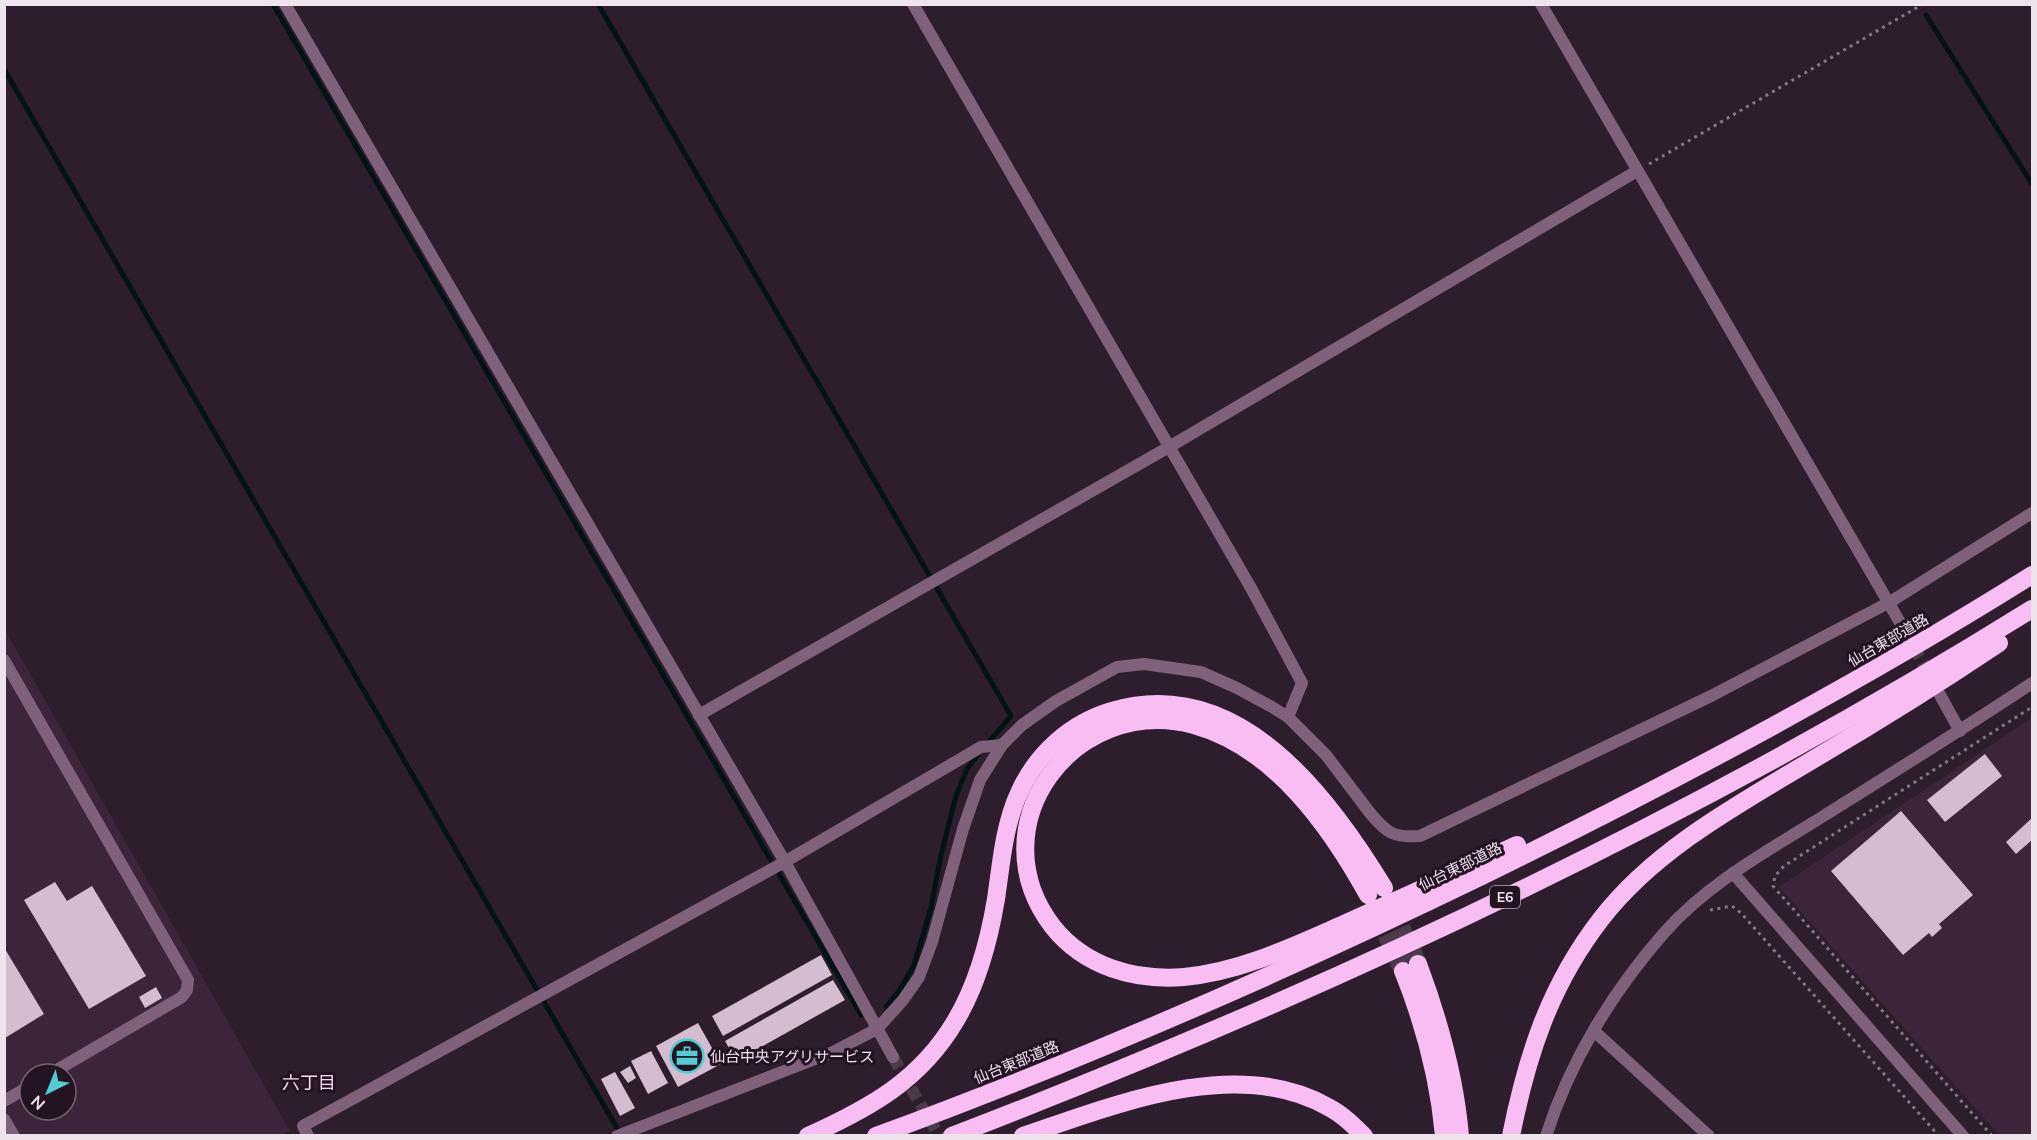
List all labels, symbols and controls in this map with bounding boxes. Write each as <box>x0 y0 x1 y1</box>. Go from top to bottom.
street label: 仙台東部道路 <box>1844 609 1932 671</box>
street label: 仙台東部道路 <box>1415 838 1505 894</box>
road number: E6 <box>1490 886 1520 908</box>
street label: 仙台東部道路 <box>971 1036 1061 1088</box>
office icon: 仙台中央アグリサービス <box>669 1038 705 1074</box>
place label: 仙台中央アグリサービス <box>710 1047 874 1066</box>
north arrow <box>18 1062 78 1122</box>
district label: 六丁目 <box>282 1071 336 1094</box>
text: N <box>27 1092 49 1114</box>

